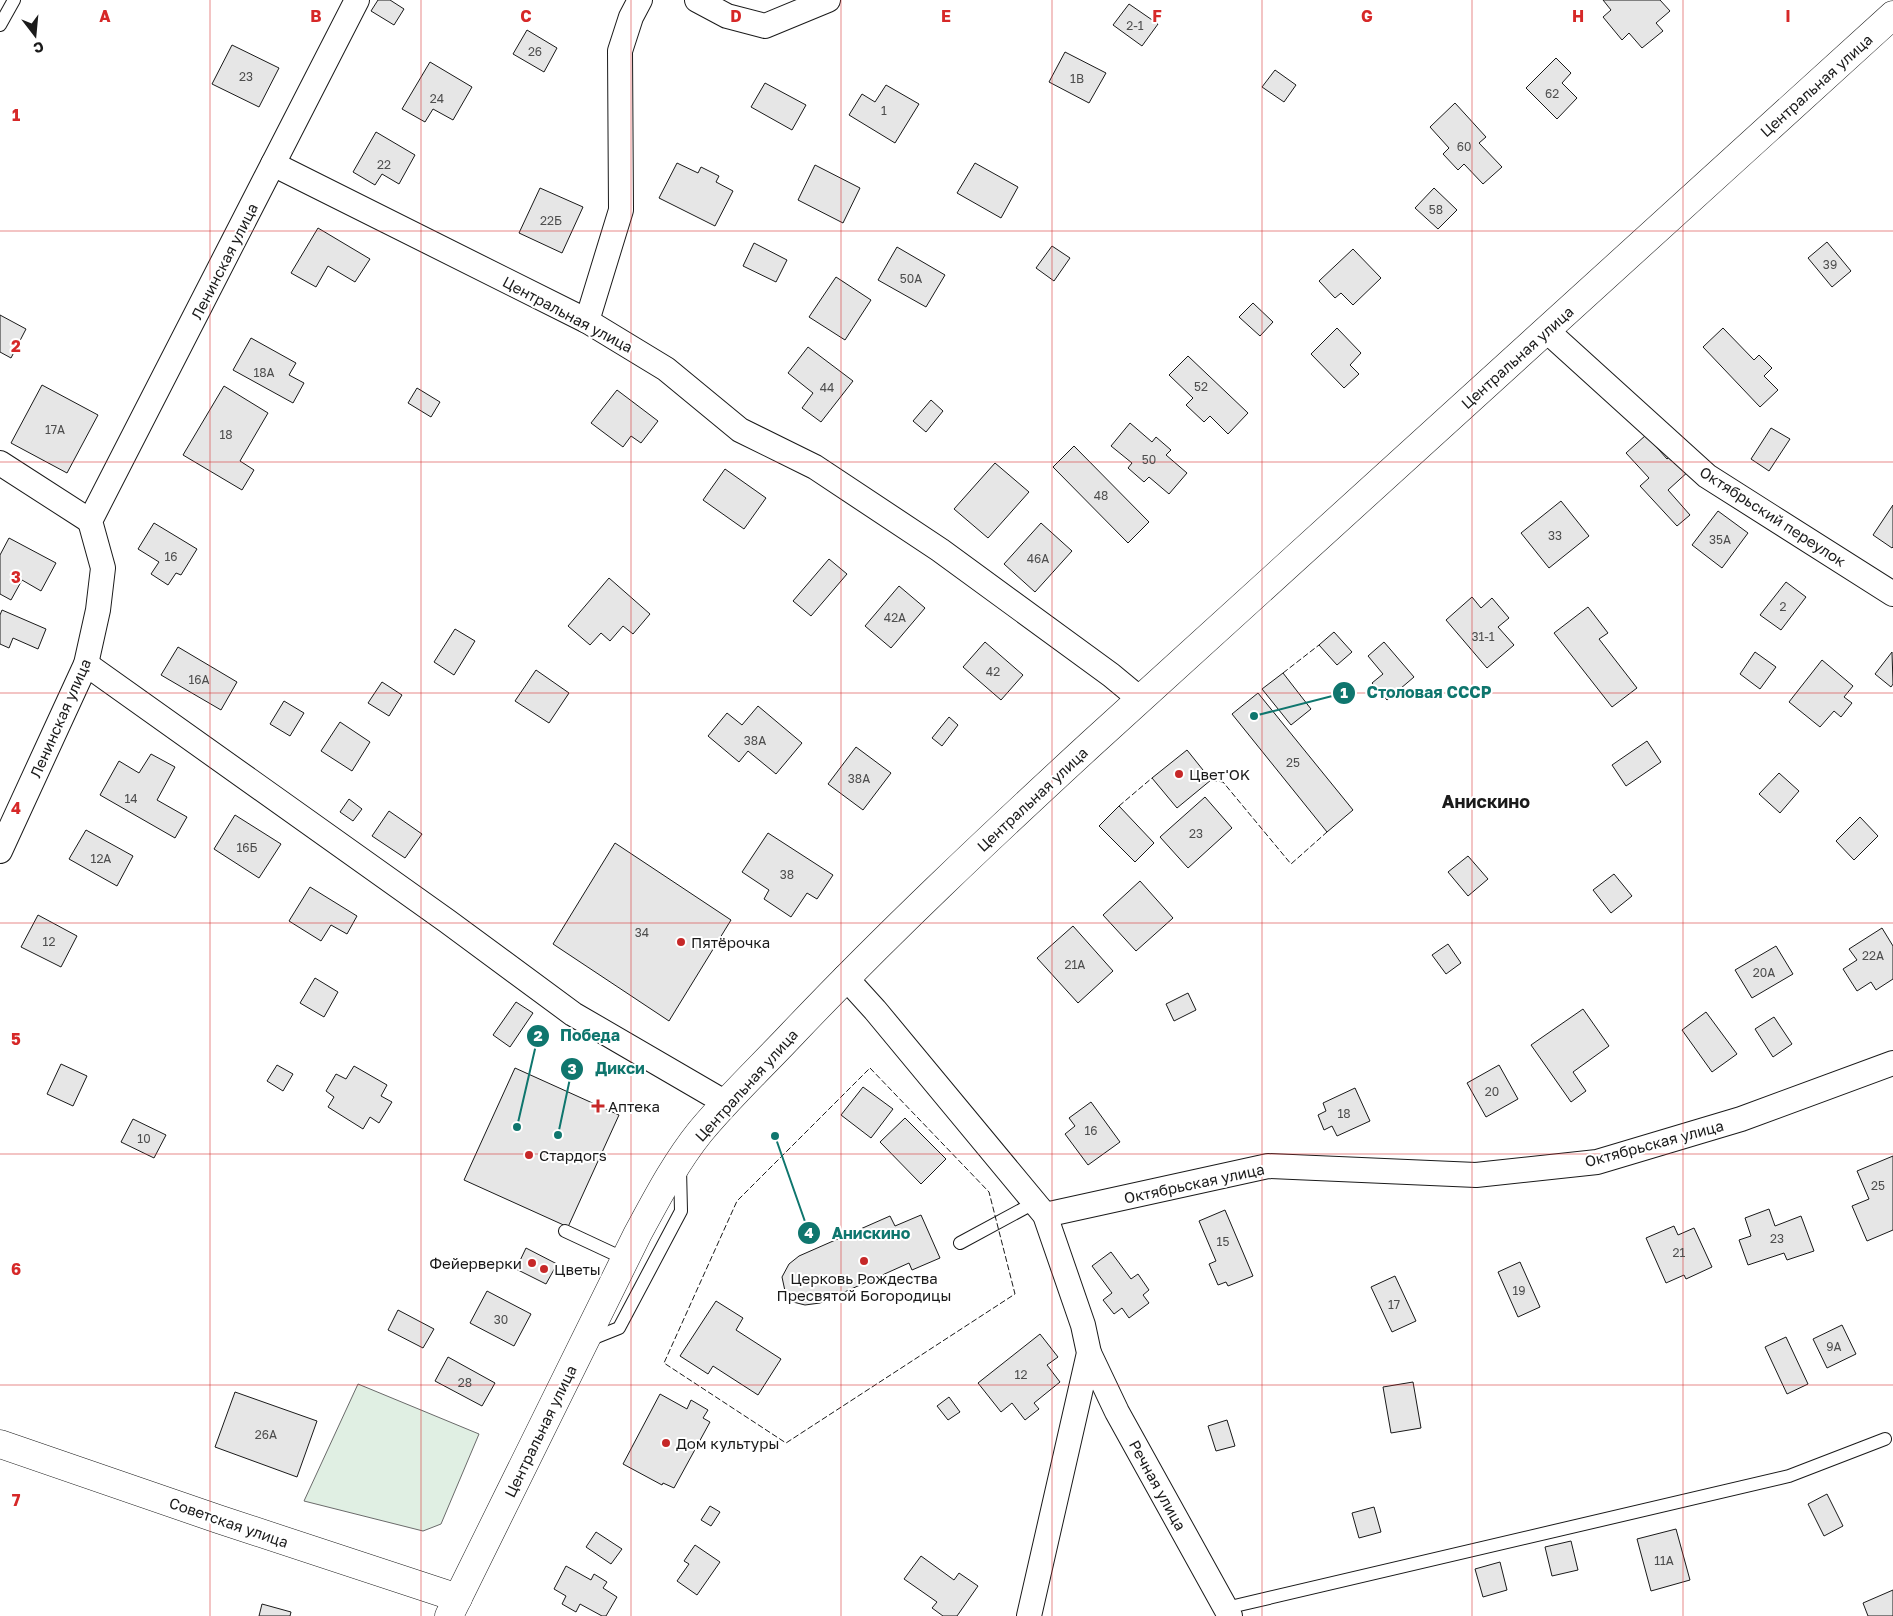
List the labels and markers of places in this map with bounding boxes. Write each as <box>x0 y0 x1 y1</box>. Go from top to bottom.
callout: Столовая СССР <box>1331 677 1501 708</box>
place label: Цвет'OK <box>1189 765 1250 783</box>
marker: Цвет'OK <box>1173 768 1185 780</box>
place label: Пятёрочка <box>691 933 770 951</box>
marker: Пятёрочка <box>675 936 687 948</box>
callout: Победа <box>525 1020 630 1051</box>
callout: Дикси <box>560 1053 655 1084</box>
place label: Аптека <box>608 1097 660 1115</box>
marker: Аптека <box>592 1100 604 1112</box>
place label: Стардогs <box>539 1146 607 1164</box>
marker: Стардогs <box>523 1149 535 1161</box>
callout: Анискино <box>797 1218 920 1249</box>
place label: Фейерверки <box>429 1254 522 1272</box>
marker: Церковь Рождества Пресвятой Богородицы <box>858 1255 870 1267</box>
marker: Фейерверки <box>526 1257 538 1269</box>
place label: Цветы <box>554 1260 601 1278</box>
marker: Цветы <box>538 1263 550 1275</box>
place label: Церковь Рождества Пресвятой Богородицы <box>777 1269 951 1304</box>
place label: Дом культуры <box>676 1434 779 1452</box>
marker: Дом культуры <box>660 1437 672 1449</box>

